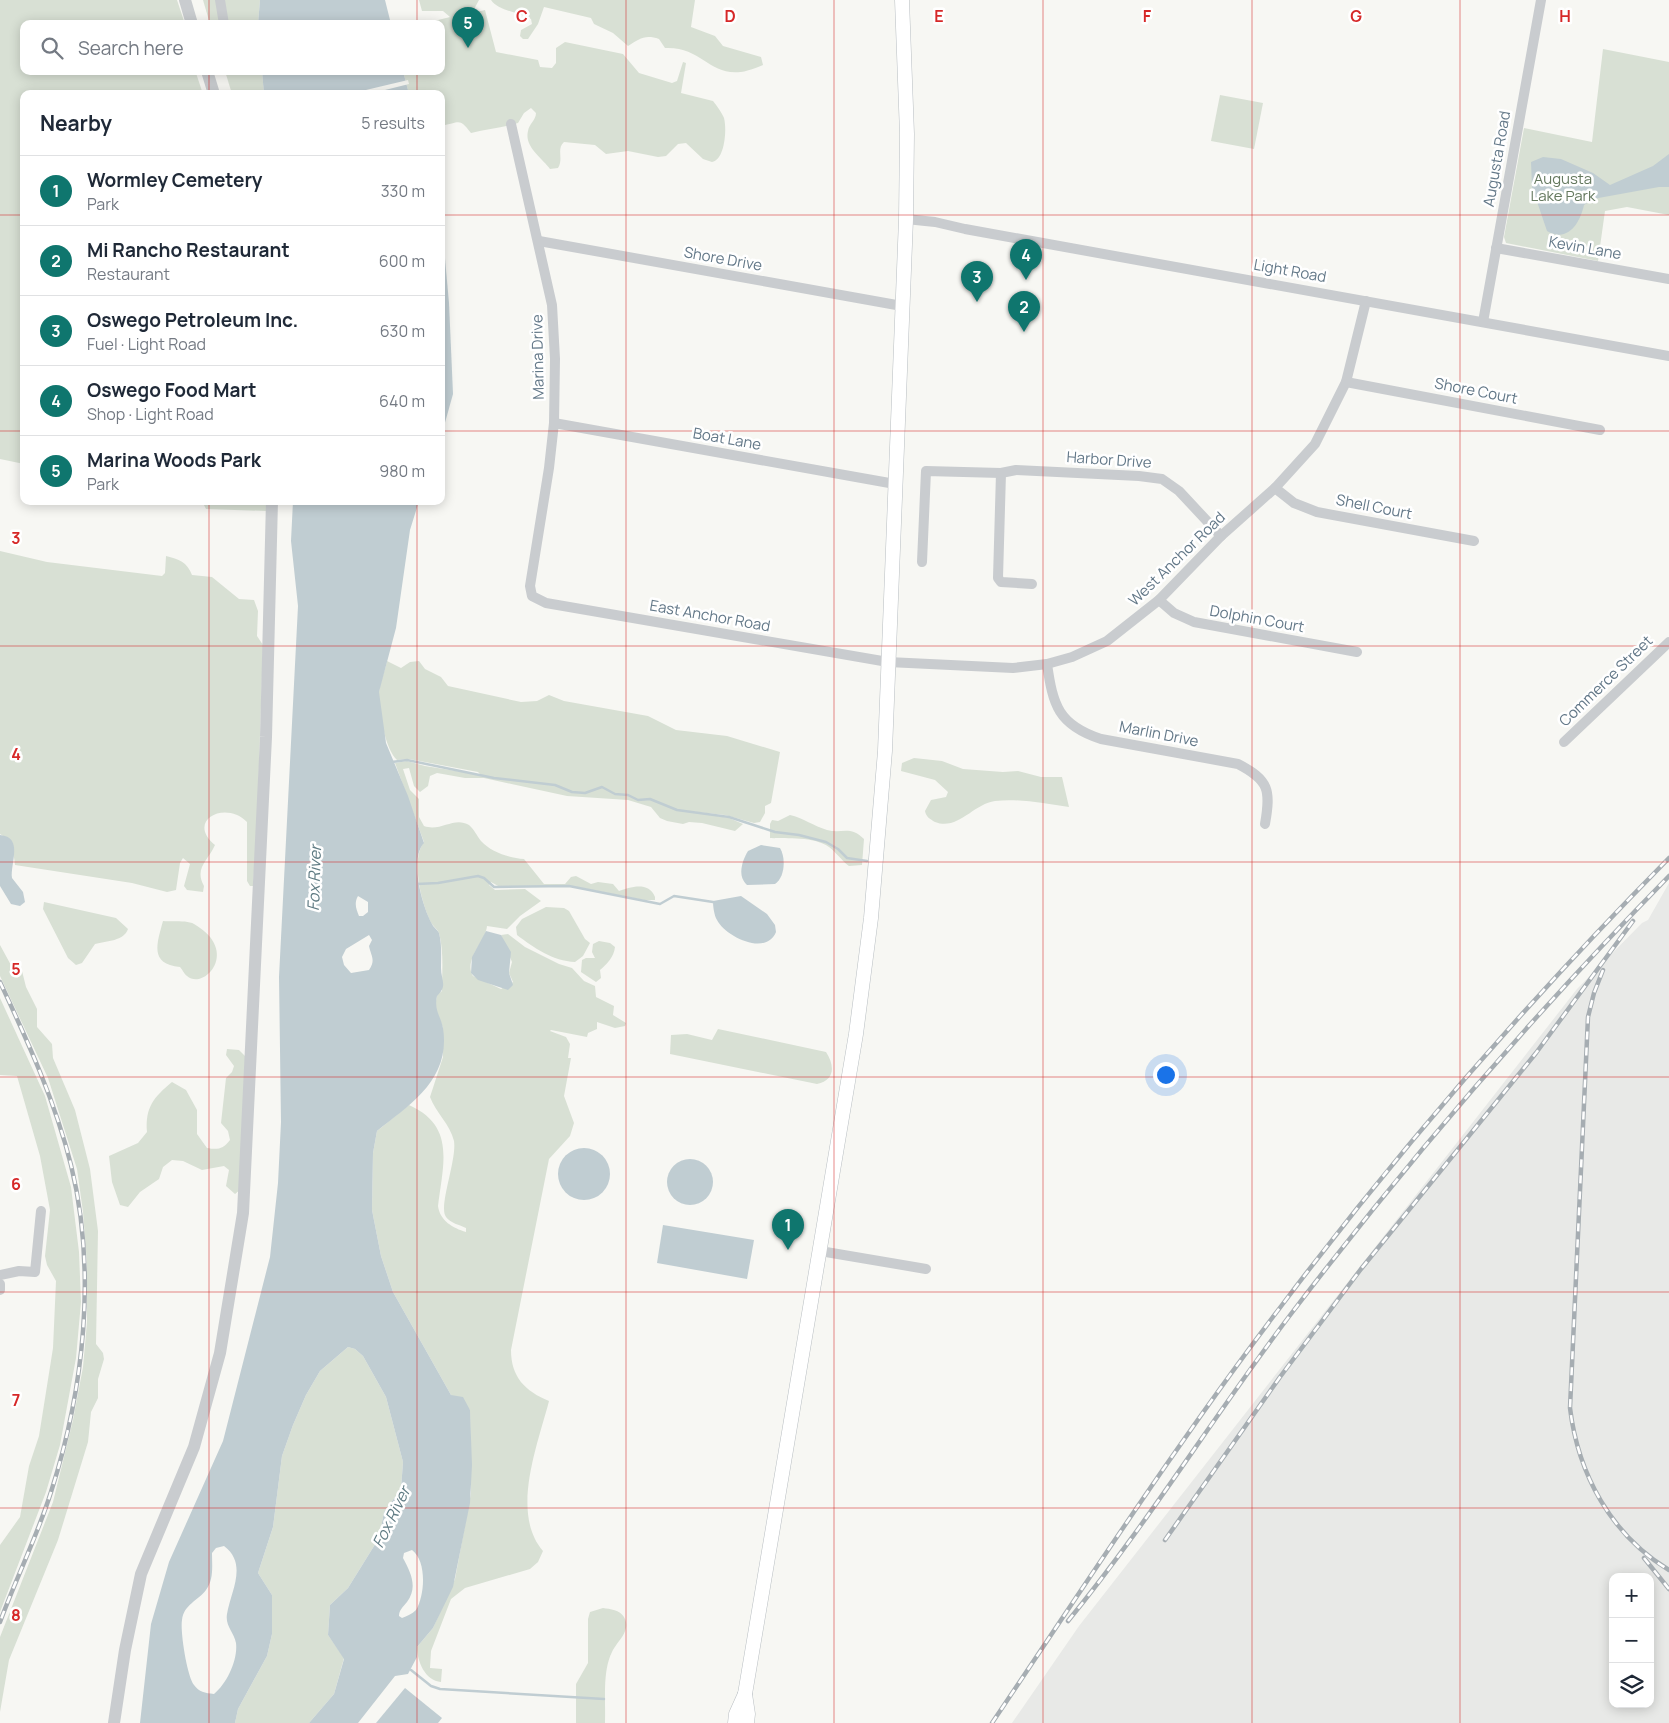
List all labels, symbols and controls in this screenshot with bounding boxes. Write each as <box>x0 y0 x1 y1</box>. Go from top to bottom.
text: C <box>516 5 528 27</box>
text: D <box>724 5 736 27</box>
text: E <box>934 5 944 27</box>
text: F <box>1143 5 1152 27</box>
text: G <box>1350 5 1362 27</box>
text: H <box>1559 5 1571 27</box>
pin: 5 <box>452 7 484 48</box>
search box <box>20 20 445 75</box>
icon: search <box>38 34 66 62</box>
text: Search here <box>78 35 184 61</box>
text: Nearby <box>40 109 112 137</box>
street label: Augusta Road <box>1478 109 1515 208</box>
text: 5 results <box>361 112 425 134</box>
text: Wormley Cemetery <box>87 167 262 193</box>
park label: Augusta Lake Park <box>1531 168 1596 206</box>
text: 1 <box>52 180 60 202</box>
text: 330 m <box>381 180 425 202</box>
text: Park <box>87 193 119 215</box>
street label: Kevin Lane <box>1547 231 1623 264</box>
text: Mi Rancho Restaurant <box>87 237 290 263</box>
pin: 4 <box>1010 239 1042 280</box>
street label: Shore Drive <box>682 241 764 276</box>
text: 2 <box>51 250 61 272</box>
text: 600 m <box>379 250 425 272</box>
street label: Light Road <box>1252 254 1328 287</box>
pin: 3 <box>961 261 993 302</box>
text: Restaurant <box>87 263 170 285</box>
pin: 2 <box>1008 291 1040 332</box>
text: Oswego Petroleum Inc. <box>87 307 298 333</box>
street label: Marina Drive <box>526 314 549 400</box>
text: 3 <box>51 320 61 342</box>
text: 630 m <box>380 320 425 342</box>
text: Fuel · Light Road <box>87 333 206 355</box>
street label: Shore Court <box>1433 372 1519 409</box>
text: Oswego Food Mart <box>87 377 256 403</box>
text: 4 <box>51 390 61 412</box>
text: 640 m <box>379 390 425 412</box>
text: Shop · Light Road <box>87 403 214 425</box>
street label: Boat Lane <box>691 422 763 455</box>
street label: Harbor Drive <box>1066 446 1153 473</box>
text: Marina Woods Park <box>87 447 261 473</box>
text: 5 <box>51 460 61 482</box>
text: 980 m <box>379 460 425 482</box>
text: Park <box>87 473 119 495</box>
street label: Shell Court <box>1334 489 1414 524</box>
street label: West Anchor Road <box>1124 507 1230 610</box>
text: 3 <box>11 527 21 549</box>
street label: East Anchor Road <box>648 595 772 636</box>
street label: Dolphin Court <box>1208 600 1306 637</box>
street label: Commerce Street <box>1554 630 1657 731</box>
street label: Marlin Drive <box>1118 716 1201 752</box>
text: 4 <box>11 743 21 765</box>
water label: Fox River <box>302 843 326 911</box>
text: 5 <box>11 958 21 980</box>
your location <box>1153 1062 1179 1088</box>
text: 6 <box>11 1173 21 1195</box>
pin: 1 <box>772 1209 804 1250</box>
text: 7 <box>12 1389 20 1411</box>
water label: Fox River <box>367 1481 416 1551</box>
map controls <box>1609 1573 1654 1708</box>
button: + <box>1609 1573 1654 1618</box>
text: 8 <box>11 1604 21 1626</box>
button: − <box>1609 1618 1654 1663</box>
button: layers <box>1609 1663 1654 1708</box>

